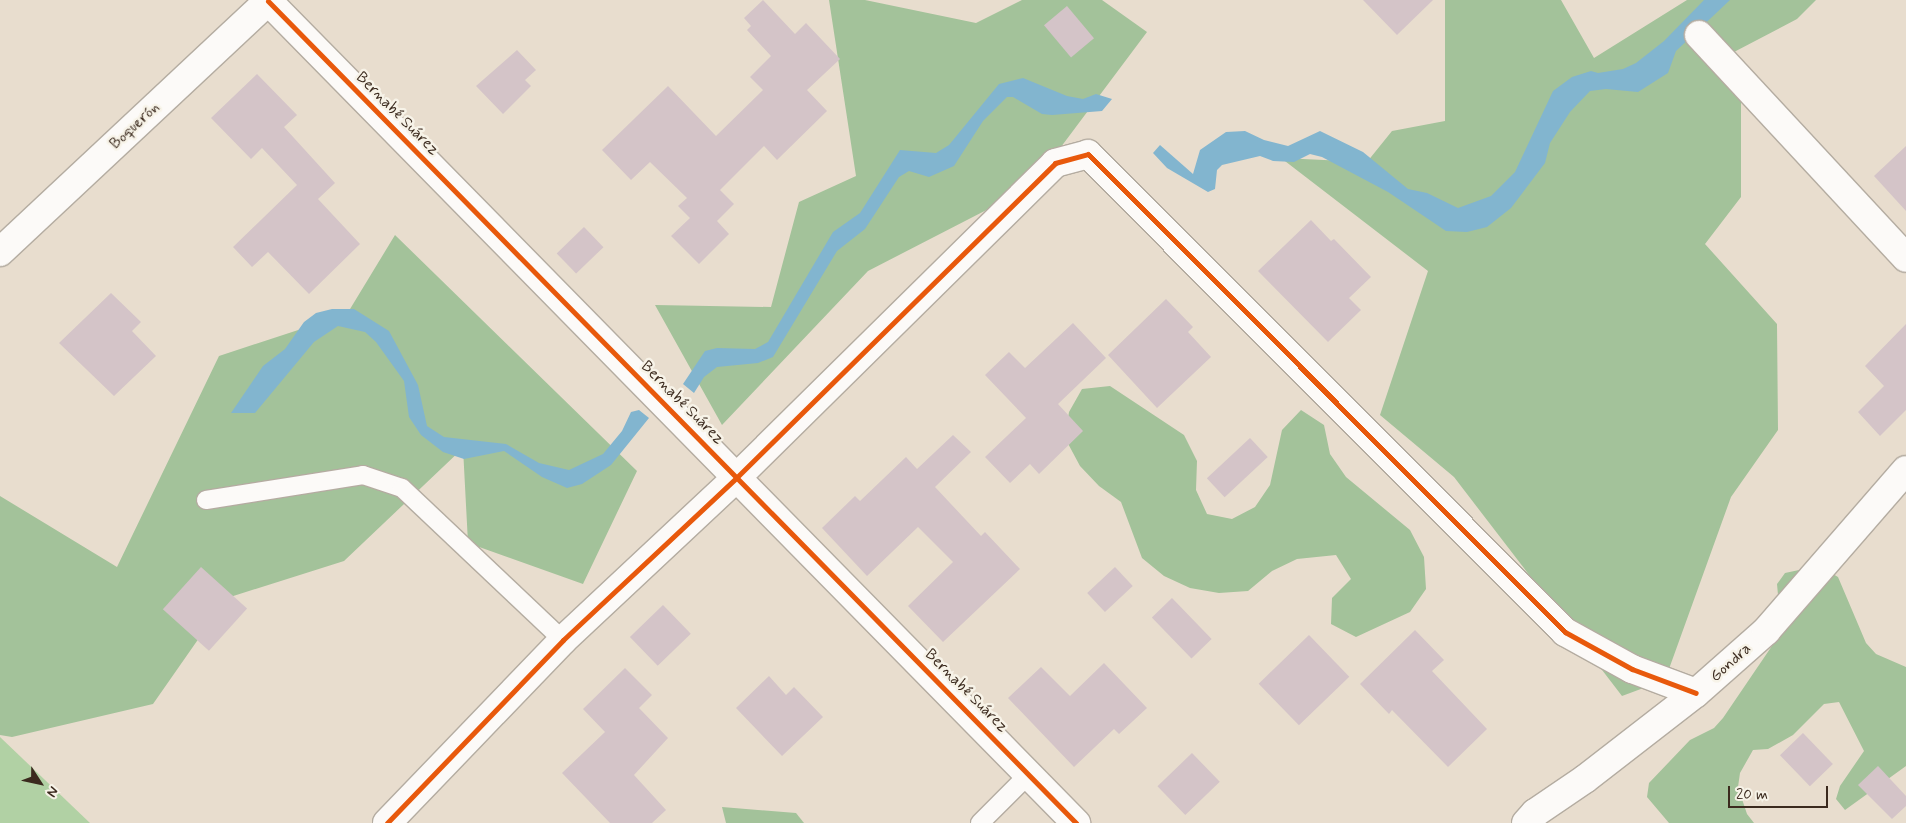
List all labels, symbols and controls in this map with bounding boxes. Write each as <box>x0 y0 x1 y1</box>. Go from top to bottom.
street label: Bernabé Suárez <box>351 68 443 160</box>
street label: Boquerón <box>106 98 164 154</box>
street label: Bernabé Suárez <box>636 357 728 449</box>
street label: Gondra <box>1706 640 1756 686</box>
street label: Bernabé Suárez <box>920 645 1012 737</box>
north arrow <box>15 758 65 808</box>
scale bar <box>1731 776 1831 808</box>
text: N <box>42 783 62 801</box>
text: 20 m <box>1736 785 1768 805</box>

